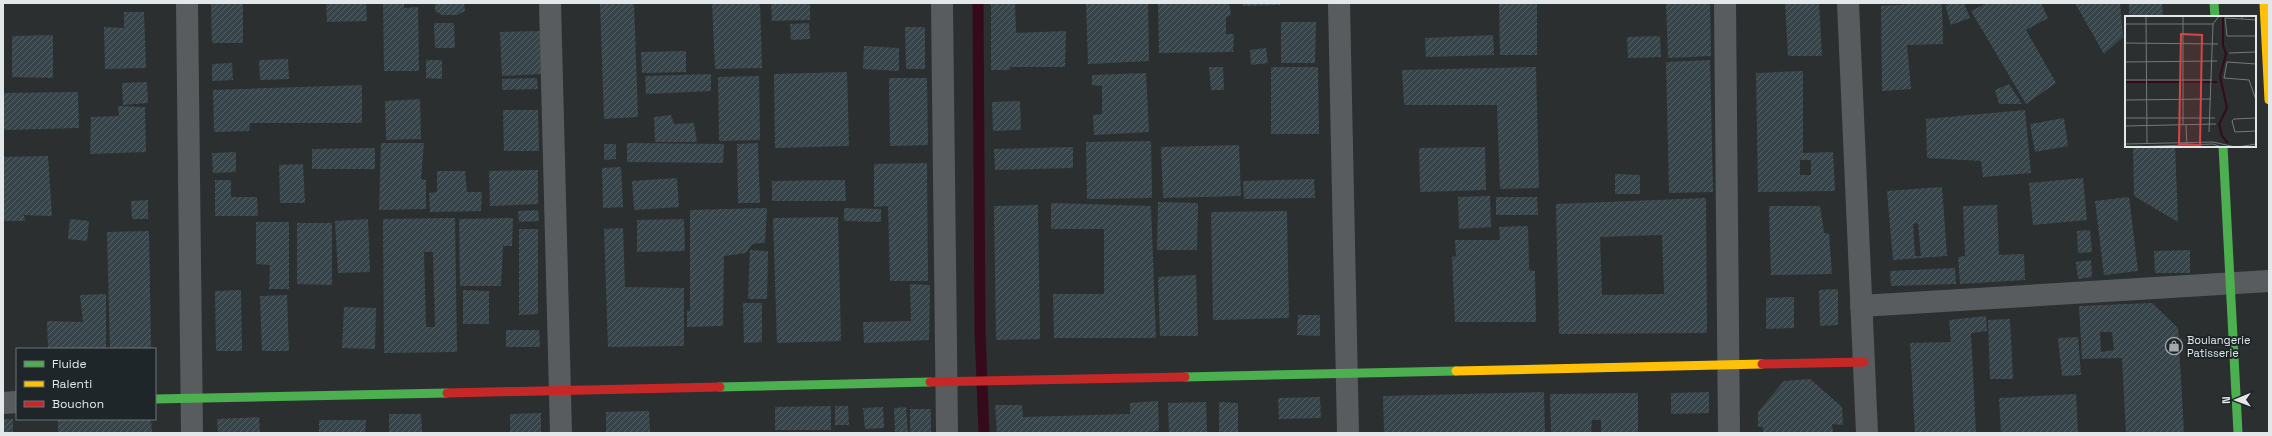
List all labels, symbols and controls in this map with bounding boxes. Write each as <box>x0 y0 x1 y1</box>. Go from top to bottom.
inset map <box>2125 16 2256 147</box>
place label: Boulangerie Patisserie <box>2187 333 2251 360</box>
shop icon: Boulangerie Patisserie <box>2164 336 2184 356</box>
legend <box>16 348 156 420</box>
text: Fluide <box>52 356 87 372</box>
text: Ralenti <box>52 376 92 392</box>
north arrow <box>2216 380 2256 420</box>
text: Bouchon <box>52 396 104 412</box>
text: N <box>2219 396 2233 404</box>

